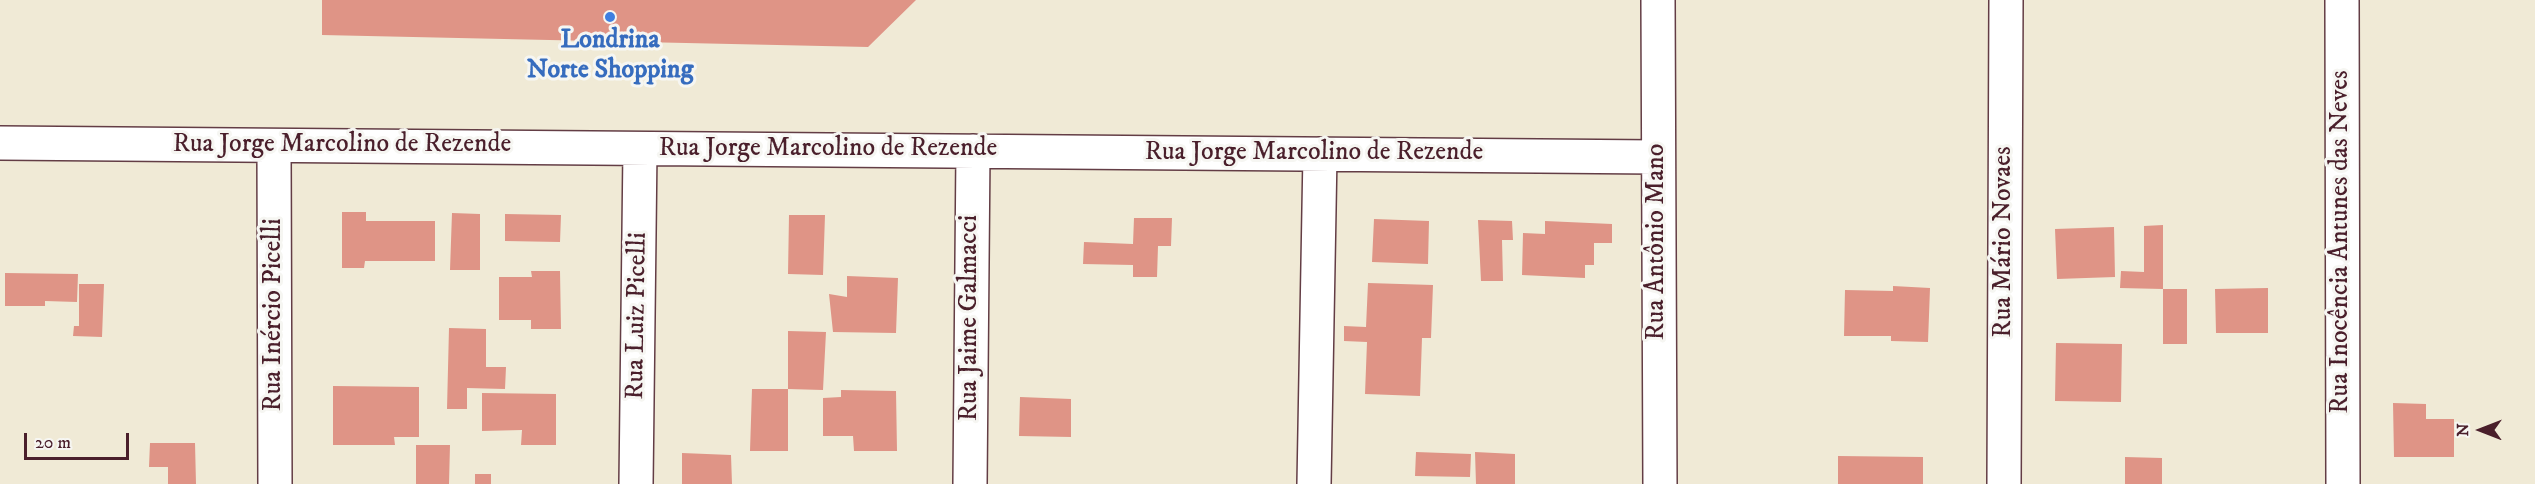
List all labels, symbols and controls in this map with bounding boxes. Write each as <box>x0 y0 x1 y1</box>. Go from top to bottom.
marker: Londrina Norte Shopping <box>603 10 617 24</box>
place label: Londrina Norte Shopping <box>527 26 693 88</box>
street label: Rua Inocência Antunes das Neves <box>2326 70 2358 414</box>
street label: Rua Jorge Marcolino de Rezende <box>173 130 511 162</box>
street label: Rua Jorge Marcolino de Rezende <box>659 134 997 166</box>
street label: Rua Jorge Marcolino de Rezende <box>1145 138 1483 170</box>
street label: Rua Antônio Mano <box>1642 144 1674 340</box>
street label: Rua Mário Novaes <box>1989 146 2021 338</box>
street label: Rua Jaime Galmacci <box>955 215 987 421</box>
street label: Rua Inércio Picelli <box>259 218 291 412</box>
street label: Rua Luiz Picelli <box>621 232 655 400</box>
north arrow <box>2451 400 2511 460</box>
scale bar <box>27 421 132 459</box>
text: N <box>2453 423 2473 437</box>
text: 20 m <box>35 432 71 454</box>

